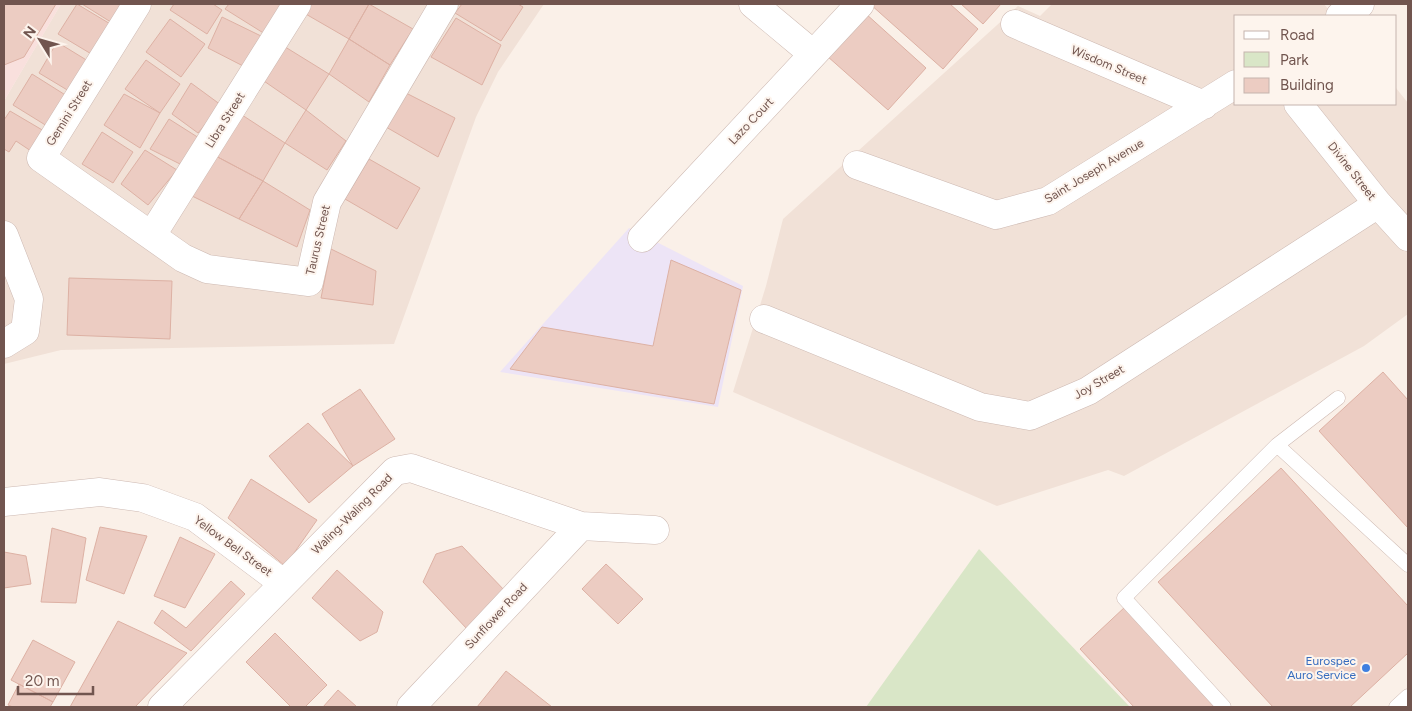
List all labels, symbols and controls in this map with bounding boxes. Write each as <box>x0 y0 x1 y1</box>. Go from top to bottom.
north arrow <box>15 15 65 65</box>
legend <box>1234 15 1397 105</box>
text: N <box>20 23 40 42</box>
text: Road <box>1280 26 1315 44</box>
street label: Wisdom Street <box>1069 43 1149 87</box>
text: Park <box>1280 51 1309 69</box>
text: Building <box>1280 76 1334 94</box>
street label: Gemini Street <box>43 77 95 148</box>
street label: Libra Street <box>202 89 248 150</box>
street label: Lazo Court <box>726 94 777 147</box>
street label: Saint Joseph Avenue <box>1042 136 1146 206</box>
street label: Divine Street <box>1325 139 1379 203</box>
street label: Taurus Street <box>303 203 333 276</box>
street label: Joy Street <box>1071 362 1127 402</box>
street label: Waling-Waling Road <box>309 471 395 557</box>
street label: Yellow Bell Street <box>191 513 275 579</box>
street label: Sunflower Road <box>462 580 530 652</box>
place label: Eurospec Auro Service <box>1287 654 1357 682</box>
marker: Eurospec Auro Service <box>1360 662 1372 674</box>
scale bar <box>18 664 92 696</box>
text: 20 m <box>25 672 59 690</box>

